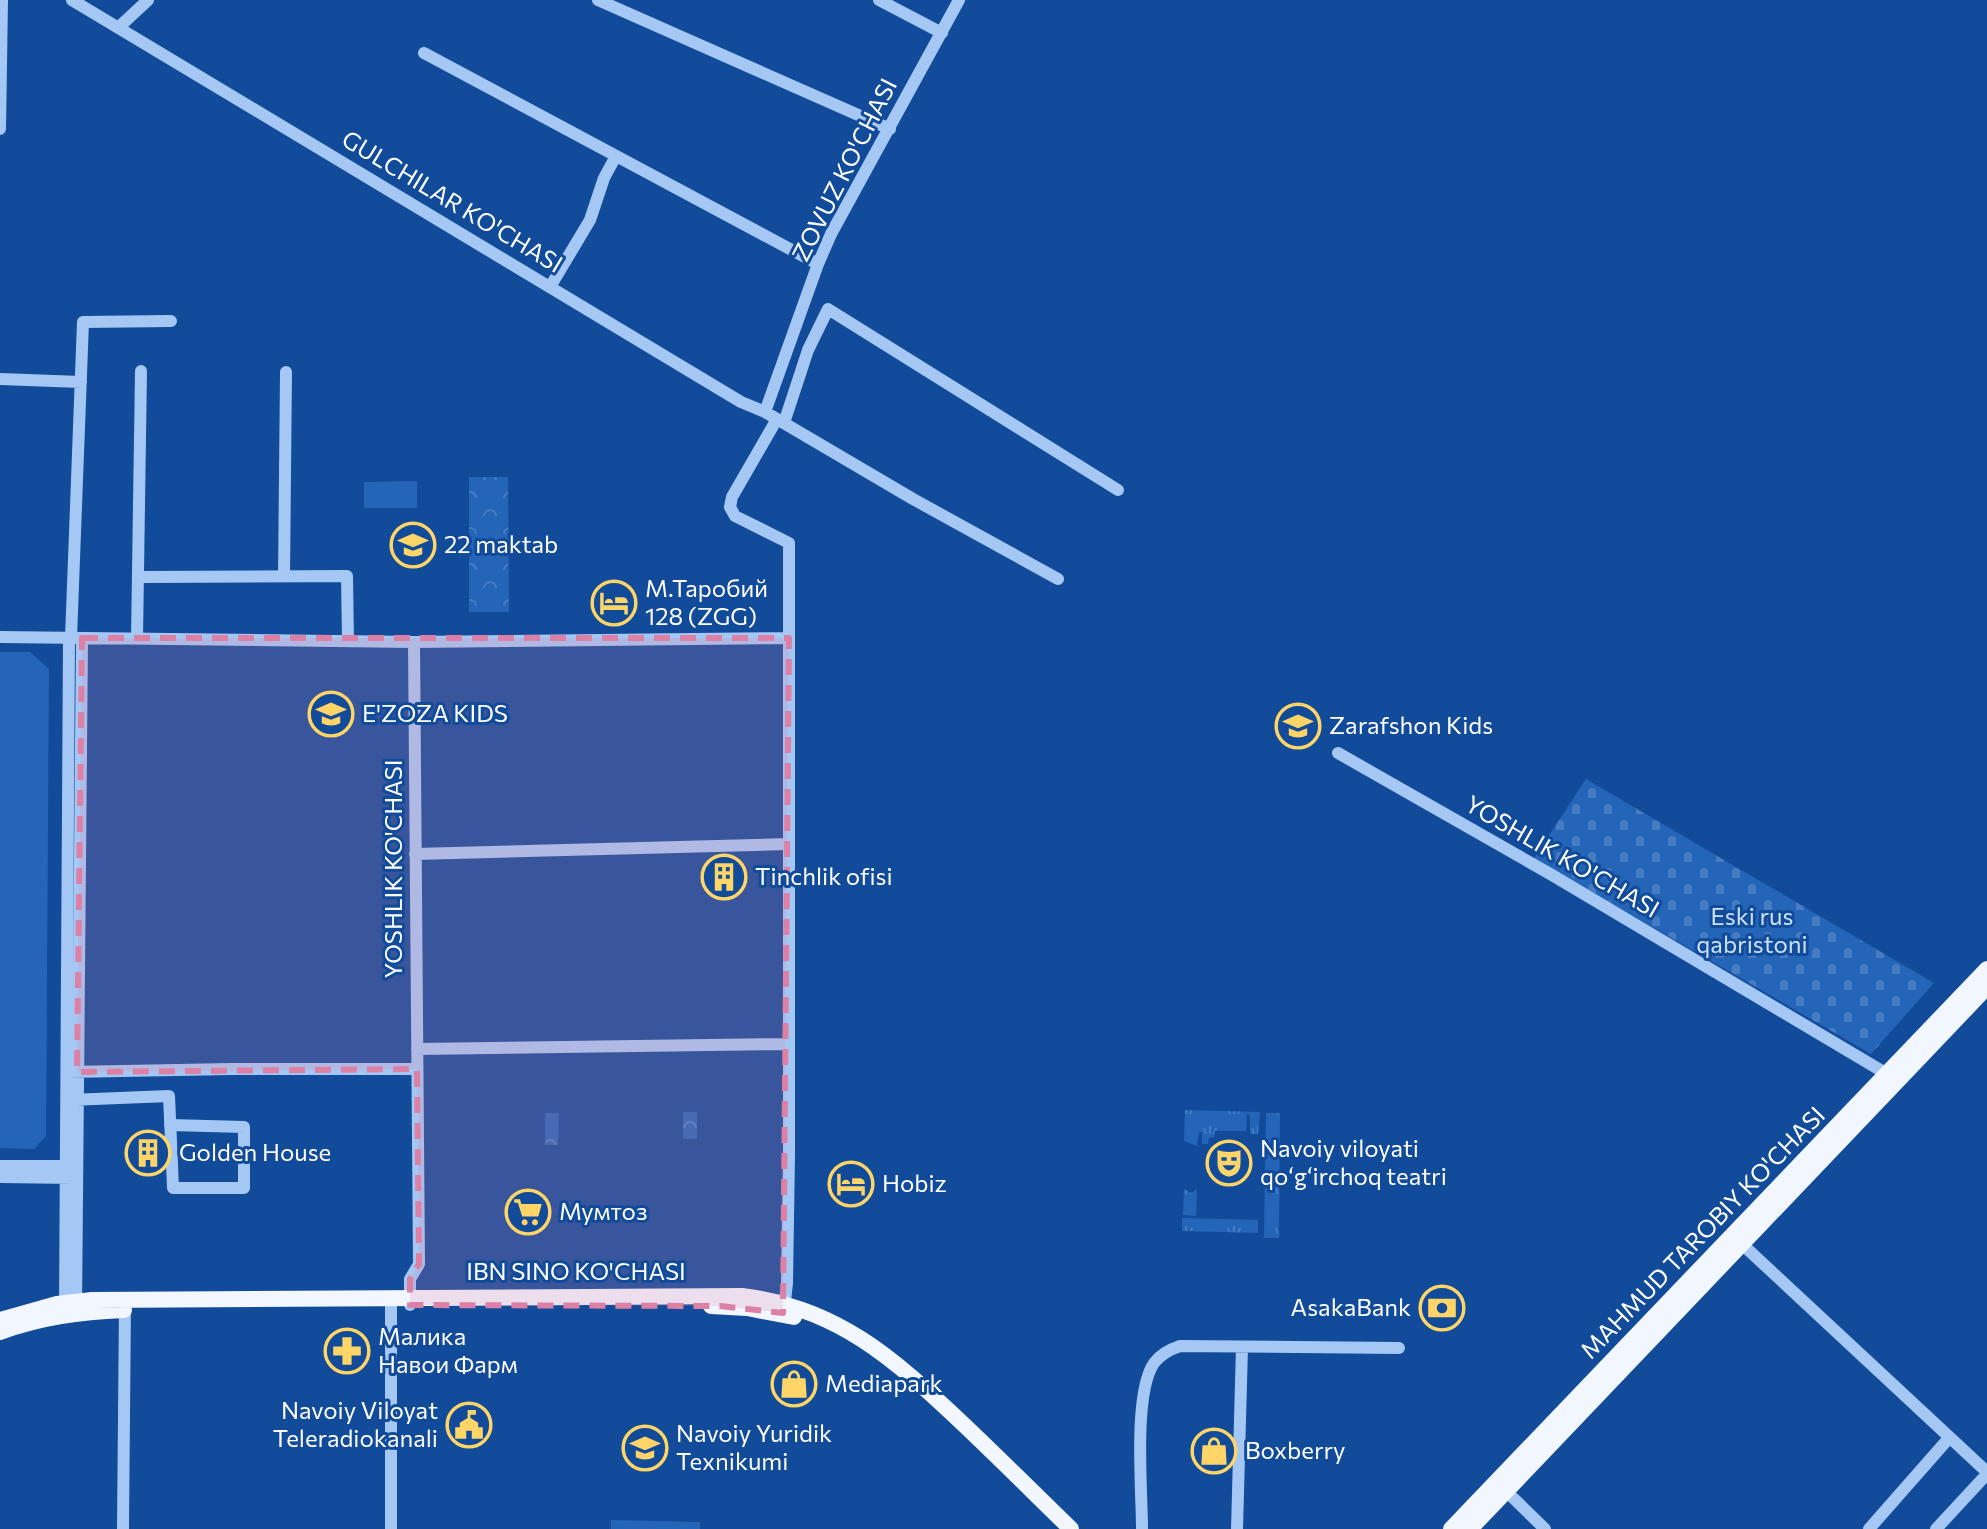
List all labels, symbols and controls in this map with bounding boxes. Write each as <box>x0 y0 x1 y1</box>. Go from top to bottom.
street label: ZOVUZ KO'CHASI <box>785 73 902 265</box>
street label: GULCHILAR KO'CHASI <box>337 123 568 278</box>
school or university icon: 22 maktab <box>389 521 437 569</box>
place label: 22 maktab <box>444 529 558 558</box>
place label: М.Таробий 128 (ZGG) <box>645 573 768 630</box>
hotel icon: М.Таробий 128 (ZGG) <box>590 579 638 627</box>
school or university icon: E'ZOZA KIDS <box>307 690 355 738</box>
place label: E'ZOZA KIDS <box>362 698 508 727</box>
school or university icon: Zarafshon Kids <box>1274 702 1322 750</box>
place label: Zarafshon Kids <box>1329 710 1493 739</box>
street label: YOSHLIK KO'CHASI <box>378 759 407 979</box>
street label: YOSHLIK KO'CHASI <box>1461 788 1665 923</box>
building icon: Tinchlik ofisi <box>700 853 748 901</box>
place label: Tinchlik ofisi <box>755 861 893 890</box>
park label: Eski rus qabristoni <box>1696 901 1808 958</box>
street label: MAHMUD TAROBIY KO'CHASI <box>1574 1100 1830 1364</box>
building icon: Golden House <box>124 1129 172 1177</box>
place label: Navoiy viloyati qoʻgʻirchoq teatri <box>1260 1133 1447 1190</box>
place label: Golden House <box>179 1137 331 1166</box>
theatre icon: Navoiy viloyati qoʻgʻirchoq teatri <box>1205 1139 1253 1187</box>
hotel icon: Hobiz <box>827 1160 875 1208</box>
place label: Hobiz <box>882 1168 947 1197</box>
supermarket icon: Мумтоз <box>504 1188 552 1236</box>
place label: Мумтоз <box>559 1196 648 1225</box>
street label: IBN SINO KO'CHASI <box>466 1256 686 1285</box>
bank icon: AsakaBank <box>1418 1284 1466 1332</box>
place label: AsakaBank <box>1291 1292 1411 1321</box>
place label: Малика Навои Фарм <box>378 1321 518 1378</box>
pharmacy icon: Малика Навои Фарм <box>323 1327 371 1375</box>
shop icon: Mediapark <box>770 1360 818 1408</box>
place label: Mediapark <box>825 1368 943 1397</box>
place label: Navoiy Viloyat Teleradiokanali <box>273 1395 438 1452</box>
public building icon: Navoiy Viloyat Teleradiokanali <box>445 1401 493 1449</box>
place label: Navoiy Yuridik Texnikumi <box>676 1418 832 1475</box>
school or university icon: Navoiy Yuridik Texnikumi <box>621 1424 669 1472</box>
shop icon: Boxberry <box>1190 1427 1238 1475</box>
place label: Boxberry <box>1245 1435 1346 1464</box>

